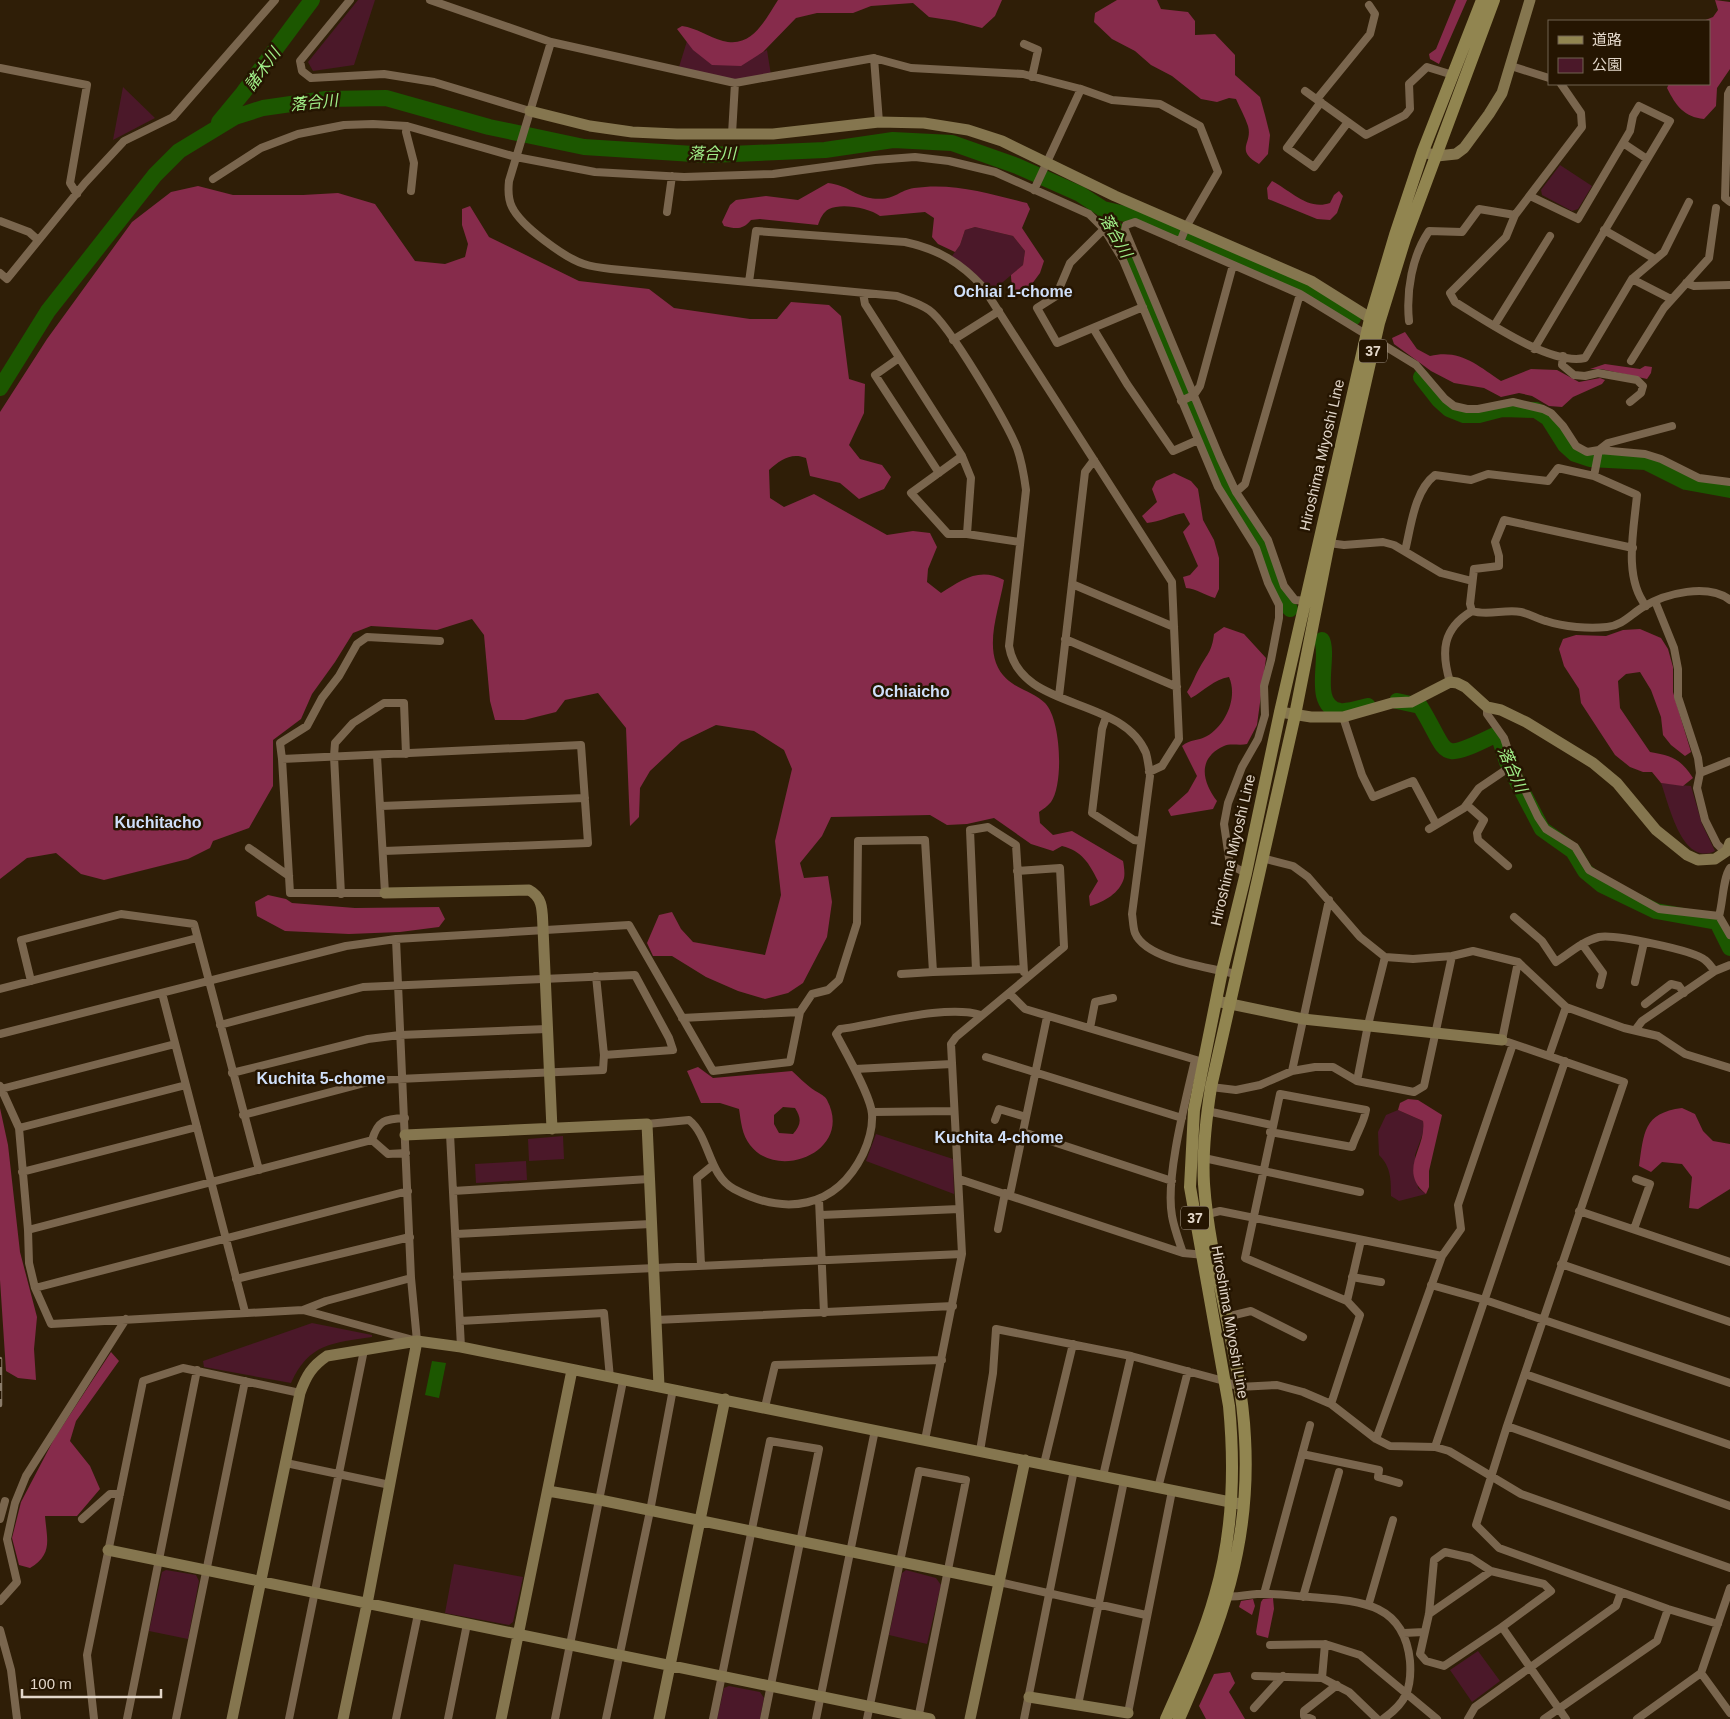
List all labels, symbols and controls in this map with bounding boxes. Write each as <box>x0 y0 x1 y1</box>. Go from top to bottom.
legend <box>1548 20 1710 85</box>
text: 道路 <box>1592 31 1622 48</box>
water label: 諸木川 <box>241 43 285 94</box>
text: 公園 <box>1592 56 1622 73</box>
water label: 落合川 <box>289 91 341 113</box>
water label: 落合川 <box>688 145 738 162</box>
water label: 落合川 <box>1096 210 1136 262</box>
district label: Ochiai 1-chome <box>953 283 1073 300</box>
road number: 37 <box>1359 340 1387 362</box>
street label: Hiroshima Miyoshi Line <box>1296 377 1347 532</box>
district label: Ochiaicho <box>872 683 950 700</box>
water label: 落合川 <box>1495 744 1531 796</box>
street label: Hiroshima Miyoshi Line <box>1207 772 1258 927</box>
district label: Kuchitacho <box>114 814 202 831</box>
district label: Kuchita 5-chome <box>257 1070 386 1087</box>
district label: Kuchita 4-chome <box>935 1129 1064 1146</box>
road number: 37 <box>1181 1206 1209 1230</box>
street label: Hiroshima Miyoshi Line <box>1209 1244 1252 1400</box>
scale bar <box>22 1666 161 1698</box>
text: 100 m <box>30 1675 72 1692</box>

